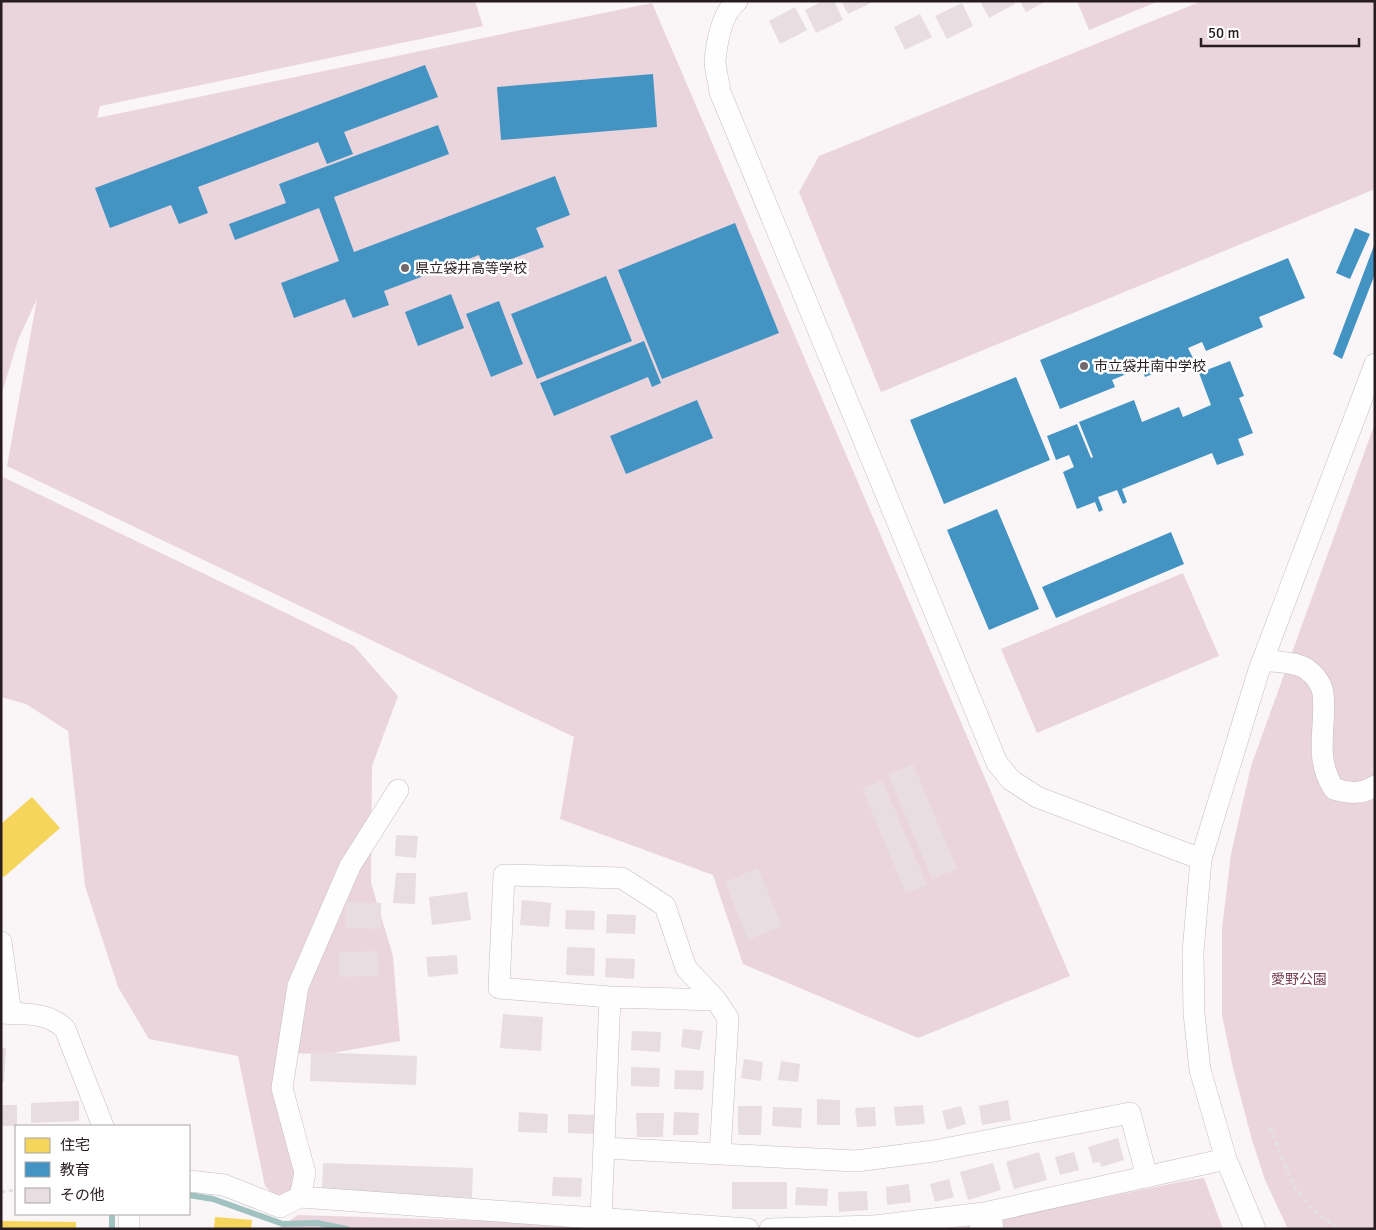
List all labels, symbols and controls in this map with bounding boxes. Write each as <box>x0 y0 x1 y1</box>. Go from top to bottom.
scale bar <box>1201 15 1358 47</box>
text: 50 m <box>1208 24 1239 42</box>
place label: 県立袋井高等学校 <box>415 260 527 277</box>
marker: 県立袋井高等学校 <box>399 262 411 274</box>
place label: 市立袋井南中学校 <box>1094 358 1206 375</box>
marker: 市立袋井南中学校 <box>1078 360 1090 372</box>
park label: 愛野公園 <box>1271 971 1327 988</box>
legend <box>15 1125 190 1215</box>
text: 住宅 <box>60 1136 90 1154</box>
text: 教育 <box>60 1161 90 1179</box>
text: その他 <box>60 1186 105 1204</box>

